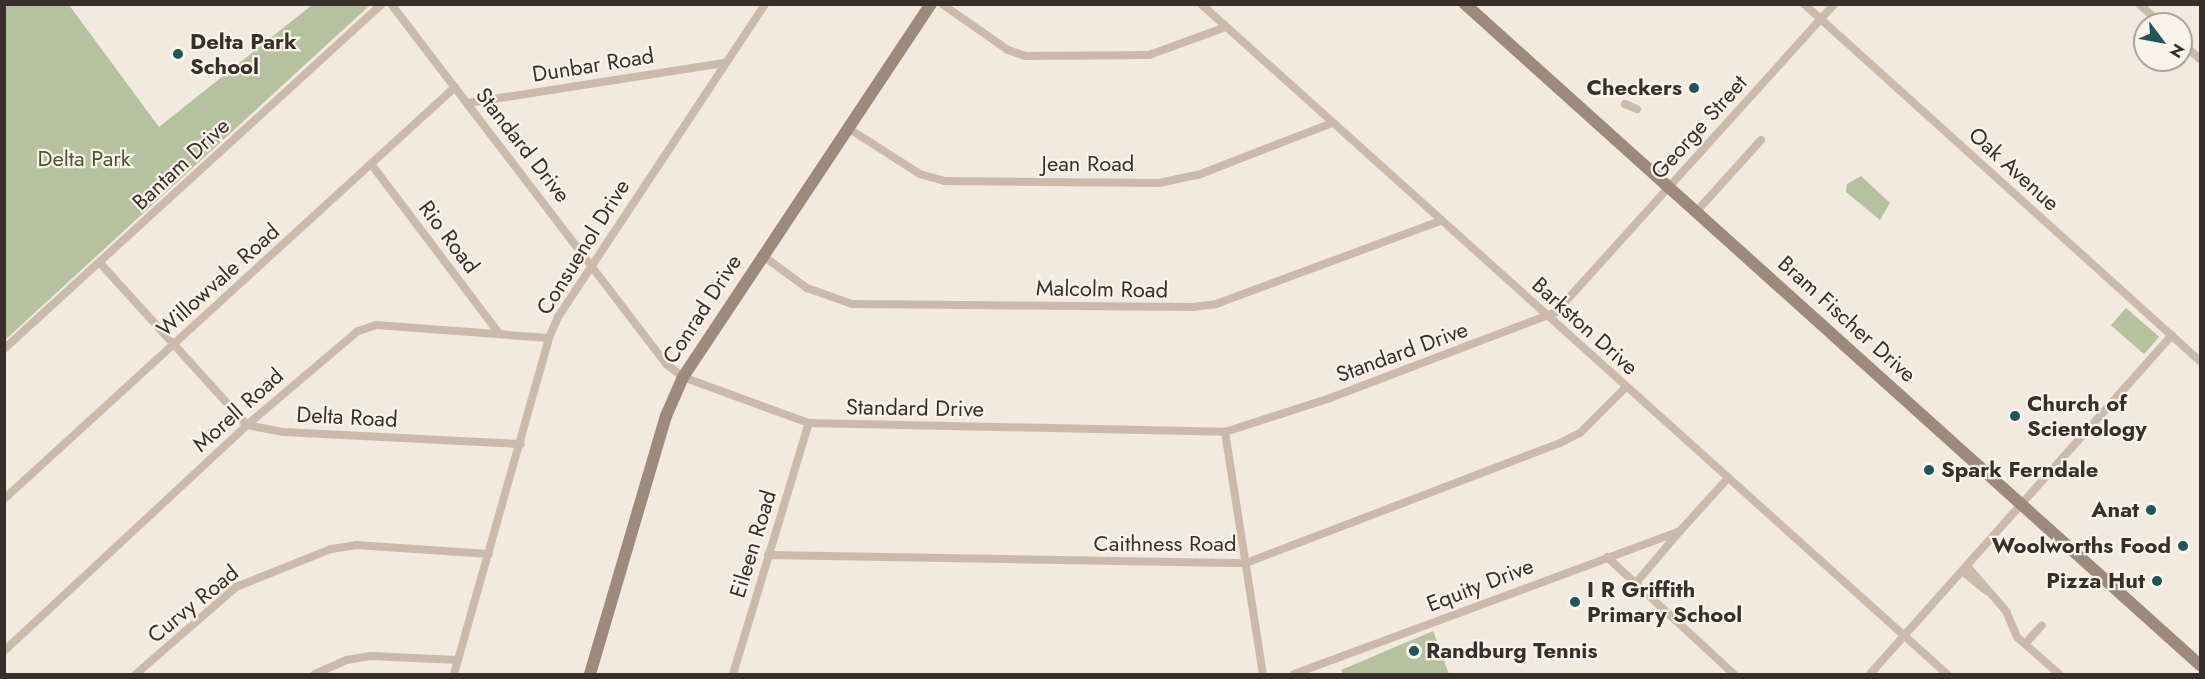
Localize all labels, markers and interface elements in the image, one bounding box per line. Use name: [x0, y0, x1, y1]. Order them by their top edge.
north arrow: [2133, 12, 2193, 72]
place label: Delta Park School: [190, 28, 297, 80]
text: N: [2164, 39, 2190, 62]
street label: Dunbar Road: [530, 42, 656, 88]
marker: Delta Park School: [171, 47, 185, 61]
street label: George Street: [1646, 70, 1752, 184]
place label: Checkers: [1587, 75, 1682, 101]
marker: Checkers: [1687, 81, 1701, 95]
street label: Standard Drive: [470, 82, 576, 208]
street label: Bantam Drive: [127, 112, 235, 216]
street label: Oak Avenue: [1963, 121, 2065, 217]
park label: Delta Park: [37, 146, 131, 172]
street label: Jean Road: [1042, 151, 1134, 177]
street label: Consuenol Drive: [531, 174, 635, 320]
street label: Rio Road: [413, 195, 485, 279]
street label: Willowvale Road: [151, 218, 285, 342]
street label: Conrad Drive: [657, 249, 747, 369]
street label: Bram Fischer Drive: [1773, 250, 1921, 388]
street label: Barkston Drive: [1527, 272, 1643, 380]
street label: Malcolm Road: [1036, 275, 1168, 303]
street label: Standard Drive: [1333, 316, 1471, 388]
street label: Morell Road: [187, 363, 289, 457]
place label: Church of Scientology: [2027, 390, 2147, 442]
street label: Standard Drive: [846, 394, 984, 422]
street label: Delta Road: [296, 401, 398, 433]
marker: Church of Scientology: [2008, 409, 2022, 423]
place label: Spark Ferndale: [1941, 457, 2098, 483]
marker: Spark Ferndale: [1922, 463, 1936, 477]
street label: Eileen Road: [724, 487, 782, 601]
place label: Anat: [2091, 497, 2139, 523]
marker: Anat: [2144, 503, 2158, 517]
street label: Caithness Road: [1094, 531, 1236, 557]
place label: Woolworths Food: [1992, 533, 2171, 559]
marker: Woolworths Food: [2176, 539, 2190, 553]
street label: Equity Drive: [1423, 553, 1537, 617]
street label: Curvy Road: [142, 559, 244, 649]
place label: Pizza Hut: [2046, 568, 2145, 594]
marker: Pizza Hut: [2150, 574, 2164, 588]
place label: I R Griffith Primary School: [1587, 576, 1742, 628]
marker: I R Griffith Primary School: [1568, 595, 1582, 609]
place label: Randburg Tennis: [1426, 638, 1597, 664]
marker: Randburg Tennis: [1407, 644, 1421, 658]

